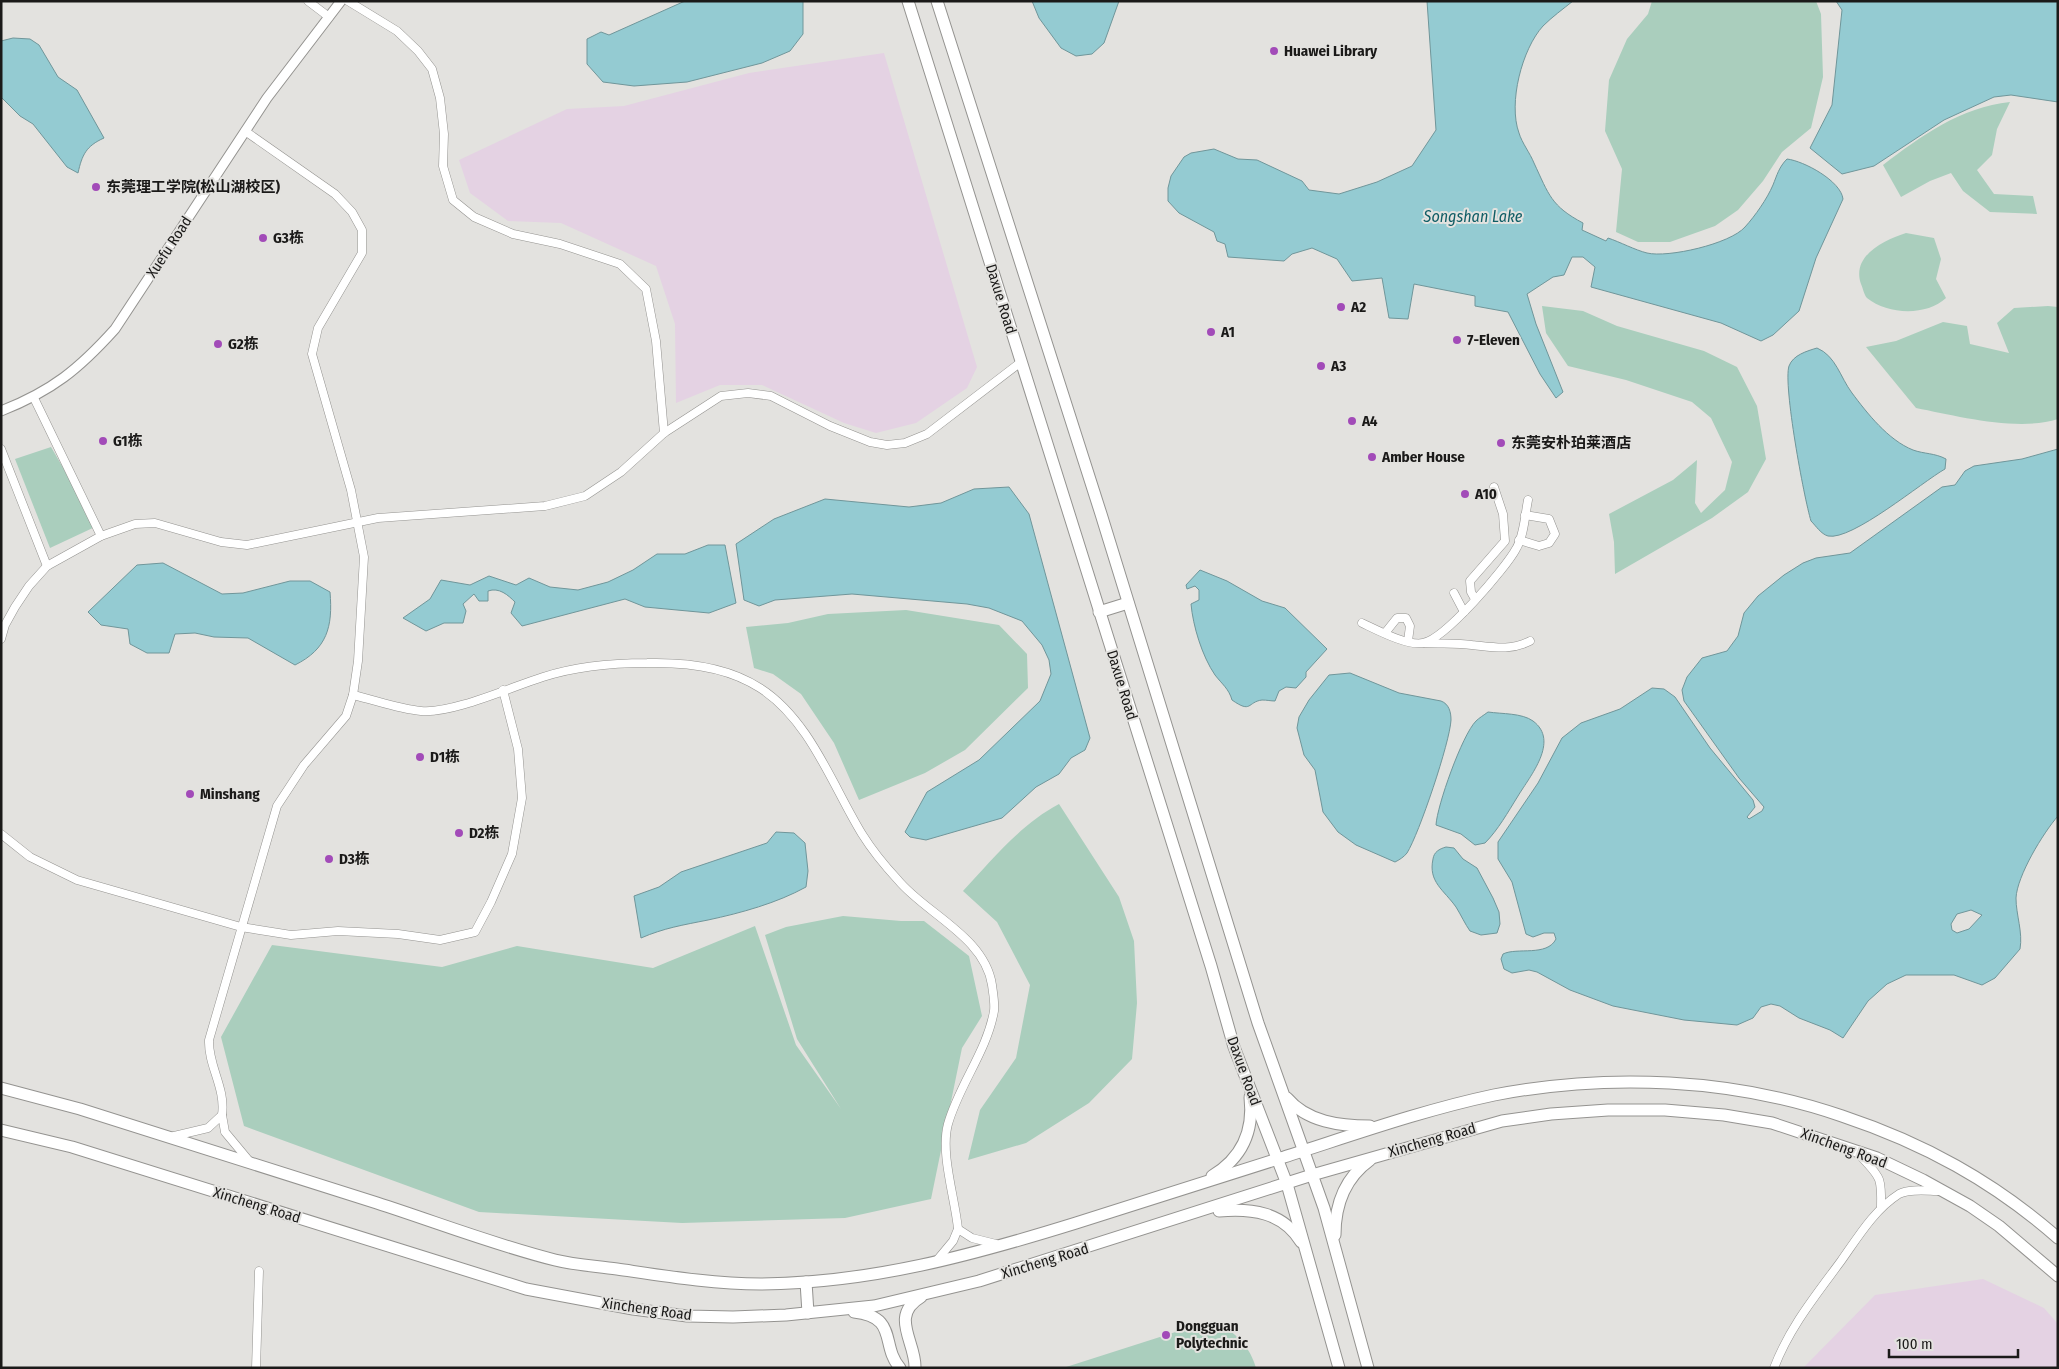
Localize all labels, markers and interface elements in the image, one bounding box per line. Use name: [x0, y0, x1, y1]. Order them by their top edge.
place label: Huawei Library: [1284, 42, 1378, 60]
marker: Huawei Library: [1268, 45, 1280, 57]
place label: 东莞理工学院(松山湖校区): [106, 178, 281, 196]
marker: 东莞理工学院(松山湖校区): [90, 181, 102, 193]
water label: Songshan Lake: [1423, 207, 1523, 226]
street label: Xuefu Road: [143, 213, 195, 281]
place label: G3栋: [273, 229, 304, 247]
marker: G3栋: [257, 232, 269, 244]
street label: Daxue Road: [982, 262, 1020, 336]
place label: A2: [1350, 298, 1366, 316]
marker: A2: [1335, 301, 1347, 313]
place label: A1: [1220, 323, 1235, 341]
marker: A1: [1205, 326, 1217, 338]
place label: 7-Eleven: [1467, 331, 1520, 349]
marker: 7-Eleven: [1451, 334, 1463, 346]
place label: G2栋: [228, 335, 259, 353]
marker: G2栋: [212, 338, 224, 350]
place label: A3: [1330, 357, 1346, 375]
marker: A3: [1315, 360, 1327, 372]
place label: A4: [1361, 412, 1378, 430]
marker: A4: [1346, 415, 1358, 427]
place label: G1栋: [113, 432, 143, 450]
place label: 东莞安朴珀莱酒店: [1511, 434, 1631, 452]
marker: G1栋: [97, 435, 109, 447]
marker: 东莞安朴珀莱酒店: [1495, 437, 1507, 449]
place label: Amber House: [1381, 448, 1465, 466]
marker: Amber House: [1366, 451, 1378, 463]
place label: A10: [1474, 485, 1497, 503]
marker: A10: [1459, 488, 1471, 500]
street label: Daxue Road: [1103, 648, 1141, 722]
place label: D1栋: [430, 748, 460, 766]
marker: D1栋: [414, 751, 426, 763]
place label: Minshang: [200, 785, 260, 803]
marker: Minshang: [184, 788, 196, 800]
place label: D2栋: [469, 824, 500, 842]
marker: D2栋: [453, 827, 465, 839]
place label: D3栋: [339, 850, 370, 868]
marker: D3栋: [323, 853, 335, 865]
street label: Daxue Road: [1223, 1034, 1265, 1108]
street label: Xincheng Road: [1386, 1119, 1478, 1161]
street label: Xincheng Road: [1798, 1124, 1890, 1172]
street label: Xincheng Road: [211, 1183, 303, 1227]
street label: Xincheng Road: [999, 1239, 1091, 1283]
street label: Xincheng Road: [601, 1294, 693, 1324]
place label: Dongguan Polytechnic: [1176, 1317, 1249, 1352]
scale bar: [1889, 1326, 2018, 1358]
marker: Dongguan Polytechnic: [1160, 1329, 1172, 1341]
text: 100 m: [1896, 1335, 1933, 1353]

